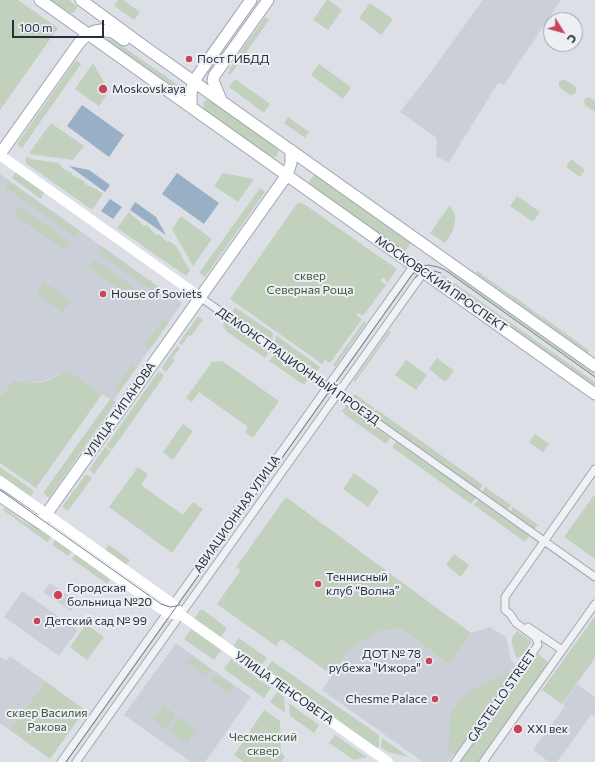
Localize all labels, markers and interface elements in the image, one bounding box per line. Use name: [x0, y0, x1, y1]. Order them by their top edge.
scale bar: [14, 12, 106, 38]
north arrow: [543, 12, 583, 52]
text: 100 m: [19, 20, 53, 34]
text: С: [565, 32, 580, 46]
place label: Пост ГИБДД: [197, 52, 269, 66]
marker: Пост ГИБДД: [184, 54, 194, 64]
place label: Moskovskaya: [112, 82, 186, 96]
marker: Moskovskaya: [97, 83, 109, 95]
street label: МОСКОВСКИЙ ПРОСПЕКТ: [372, 233, 510, 335]
park label: сквер Северная Роща: [267, 269, 353, 297]
place label: House of Soviets: [111, 287, 202, 301]
marker: House of Soviets: [98, 289, 108, 299]
street label: ДЕМОНСТРАЦИОННЫЙ ПРОЕЗД: [214, 304, 382, 428]
street label: УЛИЦА ТИПАНОВА: [82, 359, 158, 461]
street label: АВИАЦИОННАЯ УЛИЦА: [191, 452, 283, 576]
place label: Теннисный клуб “Волна”: [326, 570, 400, 598]
marker: Теннисный клуб “Волна”: [313, 579, 323, 589]
place label: Городская больница №20: [67, 581, 152, 609]
marker: Городская больница №20: [52, 589, 64, 601]
place label: Детский сад № 99: [45, 614, 147, 628]
marker: Детский сад № 99: [32, 616, 42, 626]
place label: ДОТ № 78 рубежа "Ижора": [329, 647, 421, 675]
street label: GASTELLO STREET: [465, 647, 539, 745]
street label: УЛИЦА ЛЕНСОВЕТА: [232, 648, 336, 728]
marker: ДОТ № 78 рубежа "Ижора": [424, 656, 434, 666]
place label: Chesme Palace: [346, 692, 427, 706]
marker: Chesme Palace: [430, 694, 440, 704]
park label: сквер Василия Ракова: [6, 706, 88, 734]
place label: XXI век: [527, 722, 568, 736]
marker: XXI век: [512, 723, 524, 735]
park label: Чесменский сквер: [229, 730, 297, 758]

